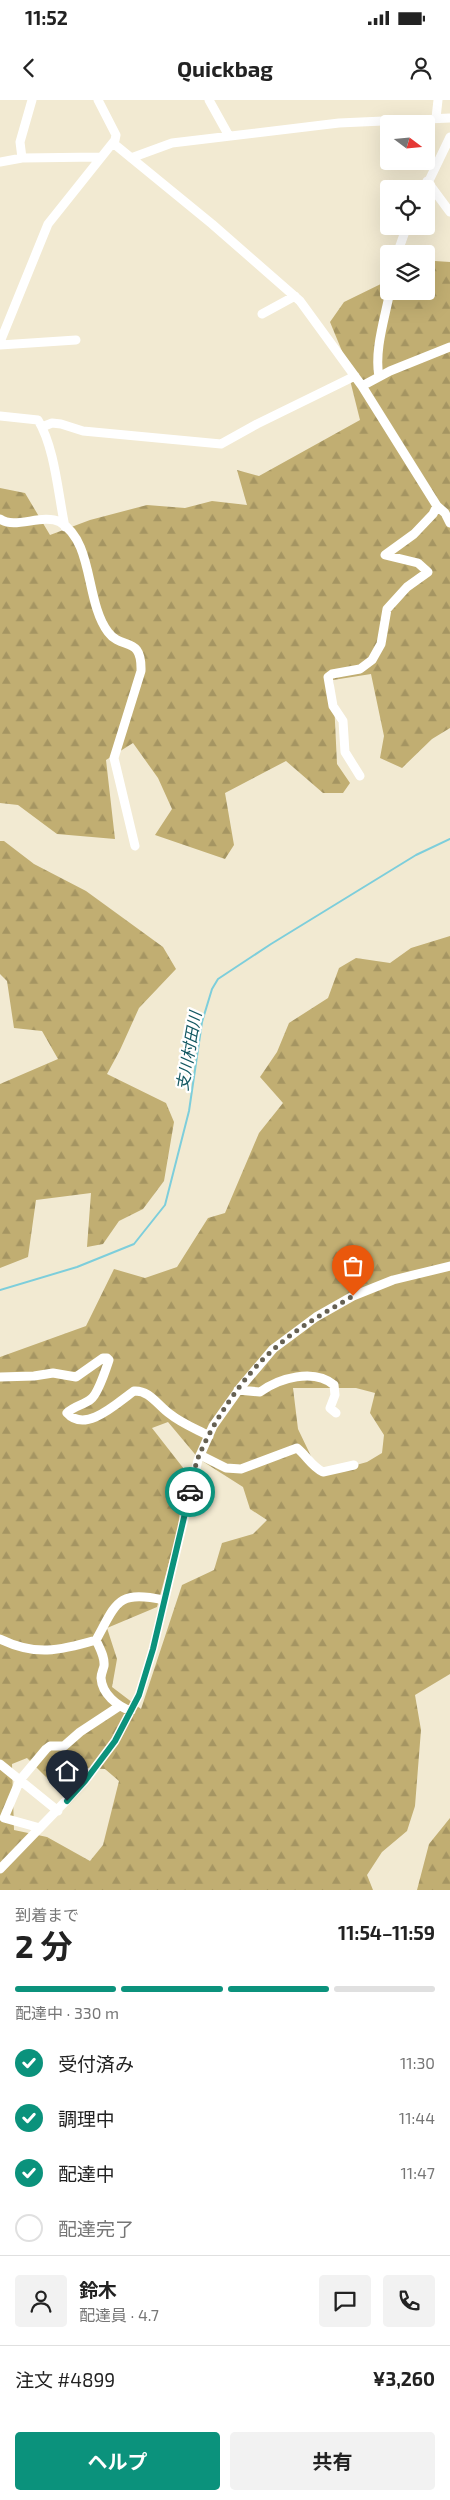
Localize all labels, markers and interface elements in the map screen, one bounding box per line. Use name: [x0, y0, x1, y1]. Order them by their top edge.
text: 11:52: [25, 6, 68, 29]
icon: back: [15, 54, 43, 82]
icon: person: [407, 54, 435, 82]
text: Quickbag: [177, 55, 273, 81]
north arrow: [380, 115, 435, 170]
map controls: [380, 115, 435, 300]
button: locate: [380, 180, 435, 235]
button: layers: [380, 245, 435, 300]
water label: 支川村田川: [172, 1008, 205, 1092]
pin: [332, 1245, 374, 1296]
icon: bag: [339, 1252, 367, 1280]
courier: [165, 1467, 215, 1517]
icon: car: [176, 1478, 204, 1506]
pin: [46, 1750, 88, 1801]
icon: home: [53, 1757, 81, 1785]
text: 到着まで: [15, 1905, 79, 1924]
text: 11:54–11:59: [338, 1921, 435, 1944]
text: 2 分: [15, 1926, 73, 1964]
text: 配達中 · 330 m: [15, 2003, 119, 2022]
icon: check: [15, 2049, 43, 2077]
text: 受付済み: [58, 2052, 134, 2075]
text: 11:30: [400, 2053, 435, 2072]
icon: check: [15, 2104, 43, 2132]
text: 調理中: [58, 2107, 115, 2130]
text: 11:44: [399, 2108, 435, 2127]
icon: check: [15, 2159, 43, 2187]
text: 配達中: [58, 2162, 115, 2185]
text: 11:47: [400, 2163, 435, 2182]
text: 配達完了: [58, 2217, 134, 2240]
button: person: [15, 2275, 67, 2327]
button: chat: [319, 2275, 371, 2327]
button: phone: [383, 2275, 435, 2327]
text: 鈴木: [79, 2278, 117, 2301]
text: 配達員 · 4.7: [79, 2305, 159, 2324]
text: ¥3,260: [373, 2367, 435, 2390]
text: 注文 #4899: [15, 2368, 115, 2391]
button: ヘルプ: [15, 2432, 220, 2490]
button: 共有: [230, 2432, 435, 2490]

